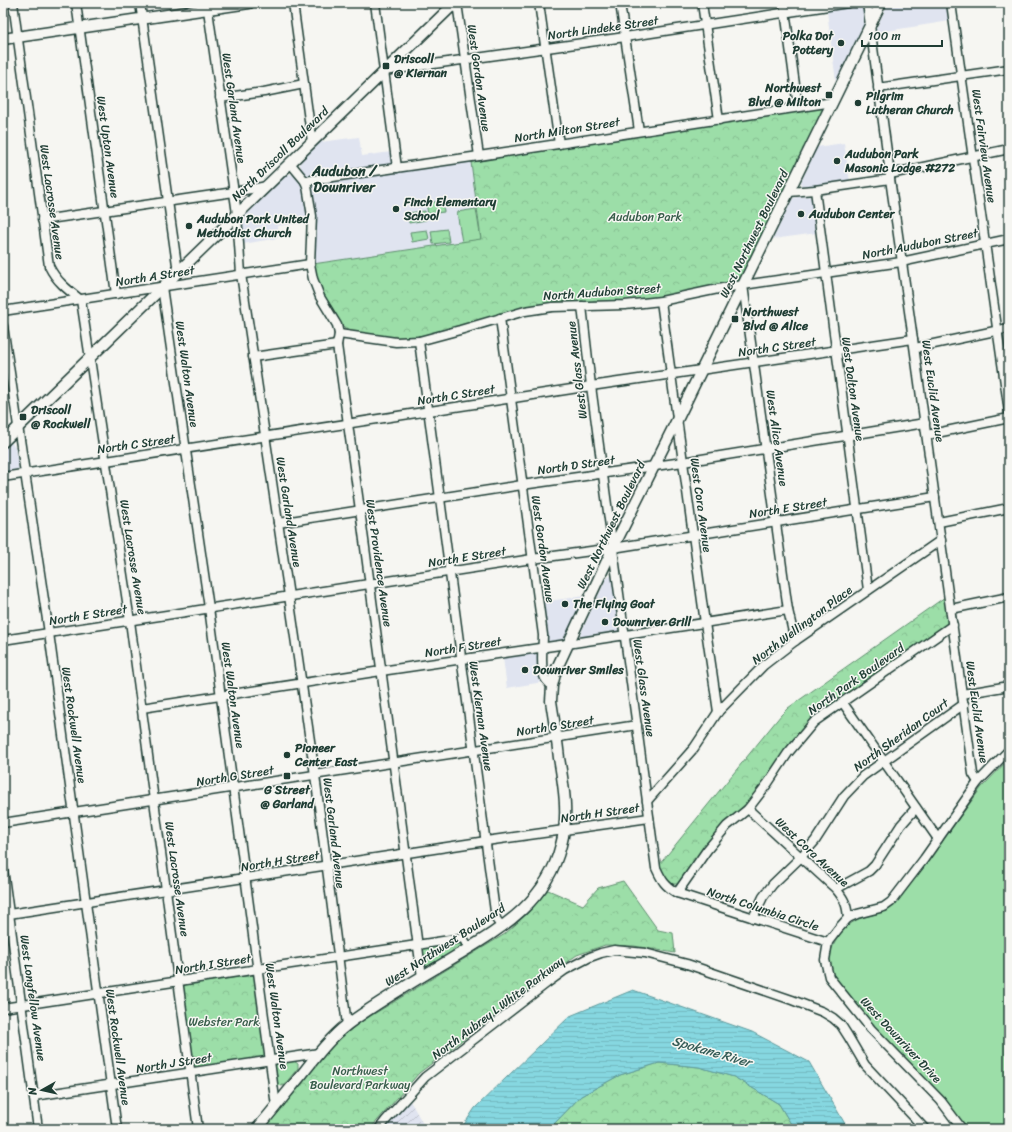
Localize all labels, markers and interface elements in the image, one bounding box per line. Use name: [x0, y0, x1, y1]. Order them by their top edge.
street label: North Lindeke Street: [546, 9, 661, 47]
scale bar: [862, 22, 942, 48]
street label: West Gordon Avenue: [461, 23, 497, 133]
place label: Polka Dot Pottery: [783, 25, 834, 61]
text: 100 m: [868, 25, 901, 47]
marker: Polka Dot Pottery: [836, 38, 846, 48]
place label: Driscoll @ Kiernan: [394, 48, 448, 84]
street label: West Garland Avenue: [215, 51, 253, 165]
marker: Driscoll @ Kiernan: [381, 61, 391, 71]
place label: Northwest Blvd @ Milton: [748, 77, 822, 113]
place label: Pilgrim Lutheran Church: [866, 85, 954, 121]
street label: West Fairview Avenue: [965, 88, 1003, 204]
marker: Northwest Blvd @ Milton: [824, 90, 834, 100]
street label: West Upton Avenue: [90, 94, 126, 200]
marker: Pilgrim Lutheran Church: [853, 98, 863, 108]
street label: North Driscoll Boulevard: [226, 101, 335, 207]
street label: North Milton Street: [513, 111, 623, 149]
street label: West Lacrosse Avenue: [33, 143, 71, 261]
place label: Audubon Park Masonic Lodge #272: [844, 143, 955, 179]
marker: Audubon Park Masonic Lodge #272: [832, 156, 842, 166]
district label: Audubon / Downriver: [311, 159, 378, 200]
street label: West Northwest Boulevard: [713, 165, 795, 302]
place label: Finch Elementary School: [403, 191, 497, 227]
place label: Audubon Center: [808, 203, 896, 225]
marker: Finch Elementary School: [391, 204, 401, 214]
park label: Audubon Park: [607, 206, 682, 228]
place label: Audubon Park United Methodist Church: [196, 208, 311, 244]
marker: Audubon Center: [796, 209, 806, 219]
marker: Audubon Park United Methodist Church: [184, 221, 194, 231]
street label: North Audubon Street: [860, 222, 981, 266]
street label: North A Street: [114, 259, 197, 293]
street label: North Audubon Street: [543, 277, 663, 307]
place label: Northwest Blvd @ Alice: [742, 301, 809, 337]
marker: Northwest Blvd @ Alice: [730, 314, 740, 324]
street label: West Walton Avenue: [169, 319, 205, 429]
street label: West Glass Avenue: [560, 320, 594, 420]
street label: North C Street: [737, 330, 818, 363]
street label: West Dalton Avenue: [835, 335, 871, 443]
street label: West Euclid Avenue: [915, 339, 951, 444]
street label: North C Street: [416, 378, 498, 412]
street label: West Alice Avenue: [759, 388, 795, 488]
place label: Driscoll @ Rockwell: [31, 399, 91, 435]
marker: Driscoll @ Rockwell: [18, 412, 28, 422]
street label: North C Street: [96, 427, 177, 460]
street label: North D Street: [536, 449, 617, 481]
street label: West Garland Avenue: [269, 455, 309, 569]
street label: West Northwest Boulevard: [570, 456, 652, 593]
street label: West Cora Avenue: [683, 456, 719, 554]
street label: North E Street: [747, 491, 830, 525]
street label: West Gordon Avenue: [525, 494, 561, 604]
street label: West Lacrosse Avenue: [113, 498, 153, 616]
street label: West Providence Avenue: [359, 498, 399, 628]
street label: North E Street: [426, 540, 509, 574]
street label: North Wellington Place: [747, 579, 857, 670]
place label: The Flying Goat: [573, 593, 656, 615]
street label: North E Street: [47, 598, 130, 632]
marker: The Flying Goat: [560, 599, 570, 609]
place label: Downriver Grill: [613, 611, 692, 633]
marker: Downriver Grill: [600, 617, 610, 627]
street label: North F Street: [423, 630, 504, 664]
street label: North Park Boulevard: [803, 637, 910, 721]
street label: West Glass Avenue: [626, 638, 662, 738]
street label: West Walton Avenue: [215, 640, 251, 750]
street label: West Kiernan Avenue: [462, 659, 500, 773]
place label: Downriver Smiles: [533, 659, 624, 681]
street label: West Euclid Avenue: [959, 660, 995, 765]
street label: West Rockwell Avenue: [55, 665, 93, 785]
marker: Downriver Smiles: [520, 665, 530, 675]
street label: North Sheridan Court: [848, 692, 954, 777]
street label: North G Street: [515, 709, 597, 743]
place label: Pioneer Center East: [294, 737, 359, 773]
marker: Pioneer Center East: [282, 750, 292, 760]
street label: North G Street: [195, 759, 277, 793]
marker: G Street @ Garland: [282, 771, 292, 781]
street label: West Garland Avenue: [316, 776, 352, 890]
place label: G Street @ Garland: [260, 779, 315, 815]
street label: North H Street: [559, 796, 642, 829]
street label: West Cora Avenue: [770, 811, 854, 893]
street label: West Lacrosse Avenue: [158, 820, 196, 938]
street label: North H Street: [239, 844, 322, 878]
street label: North Columbia Circle: [704, 880, 822, 938]
street label: West Northwest Boulevard: [380, 897, 510, 992]
street label: West Longfellow Avenue: [13, 933, 53, 1063]
street label: North I Street: [173, 947, 254, 981]
street label: North Aubrey L White Parkway: [427, 950, 570, 1065]
street label: West Walton Avenue: [259, 961, 295, 1071]
street label: West Rockwell Avenue: [99, 987, 137, 1107]
street label: West Downriver Drive: [855, 991, 947, 1089]
park label: Webster Park: [188, 1011, 260, 1033]
water label: Spokane River: [670, 1029, 757, 1074]
street label: North J Street: [135, 1046, 215, 1080]
park label: Northwest Boulevard Parkway: [310, 1060, 411, 1096]
north arrow: [22, 1070, 62, 1110]
text: N: [23, 1086, 43, 1097]

